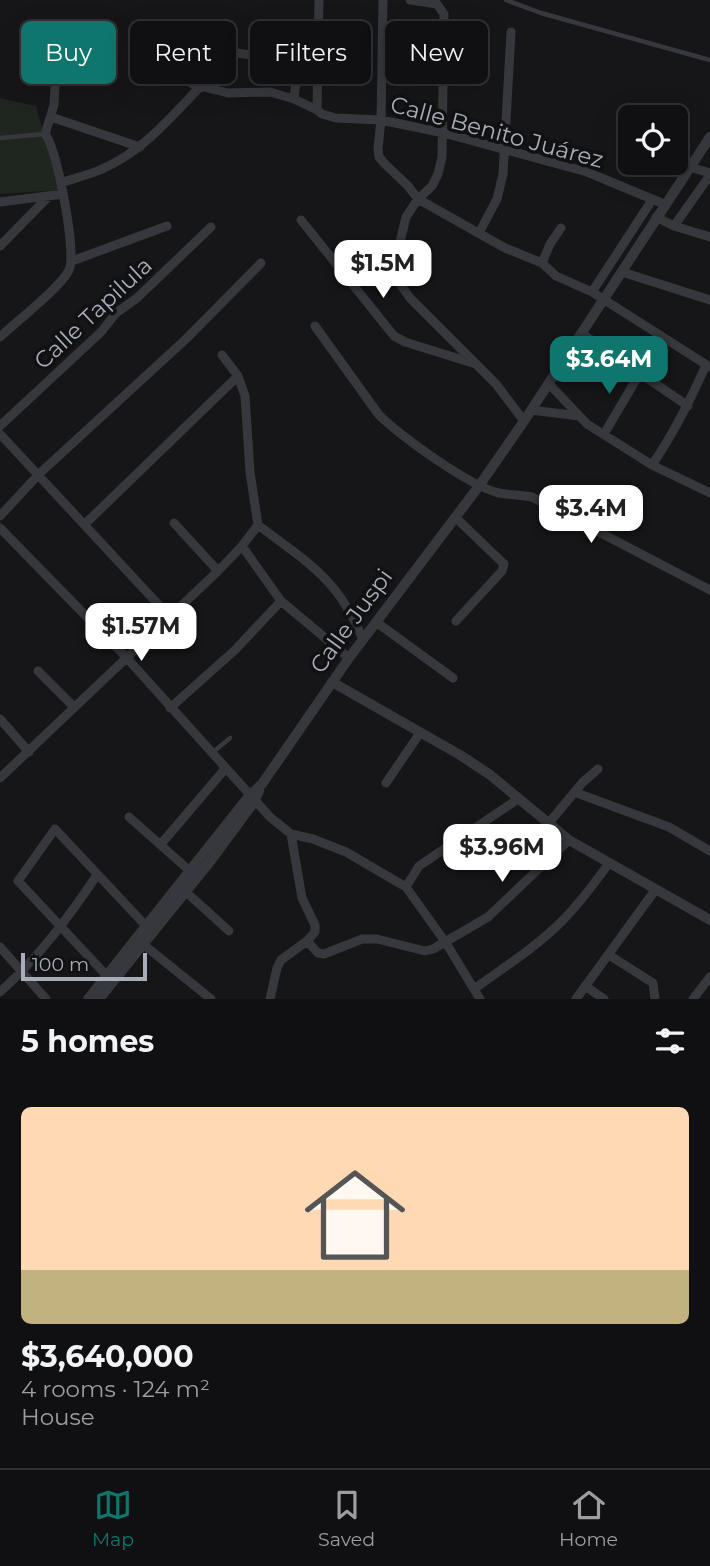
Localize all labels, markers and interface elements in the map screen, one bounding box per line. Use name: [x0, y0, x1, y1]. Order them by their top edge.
chip: Buy: [21, 21, 116, 84]
chip: Rent: [130, 21, 236, 84]
chip: Filters: [250, 21, 371, 84]
chip: New: [385, 21, 488, 84]
street label: Calle Benito Juárez: [388, 90, 606, 174]
map controls: [618, 105, 688, 175]
button: locate: [618, 105, 688, 175]
pin: $1.5M: [334, 240, 432, 300]
text: $1.5M: [350, 249, 416, 277]
street label: Calle Tapilula: [28, 251, 158, 375]
pin: $3.64M: [552, 336, 666, 396]
text: $3.64M: [566, 345, 652, 373]
pin: $3.4M: [542, 486, 640, 545]
text: $3.4M: [555, 494, 627, 522]
street label: Calle Juspi: [304, 563, 398, 679]
pin: $1.57M: [84, 604, 198, 663]
text: $1.57M: [101, 612, 181, 640]
pin: $3.96M: [445, 824, 559, 884]
text: $3.96M: [459, 833, 545, 861]
scale bar: [21, 950, 147, 982]
text: 100 m: [32, 953, 89, 976]
icon: filters: [651, 1022, 689, 1060]
text: 5 homes: [21, 1023, 154, 1060]
icon: home: [292, 1152, 418, 1278]
text: $3,640,000: [21, 1338, 194, 1375]
text: 4 rooms · 124 m²: [21, 1375, 210, 1403]
text: House: [21, 1403, 95, 1431]
tab: Map: [92, 1486, 134, 1551]
tab: Saved: [318, 1486, 375, 1551]
tab: Home: [559, 1486, 618, 1551]

